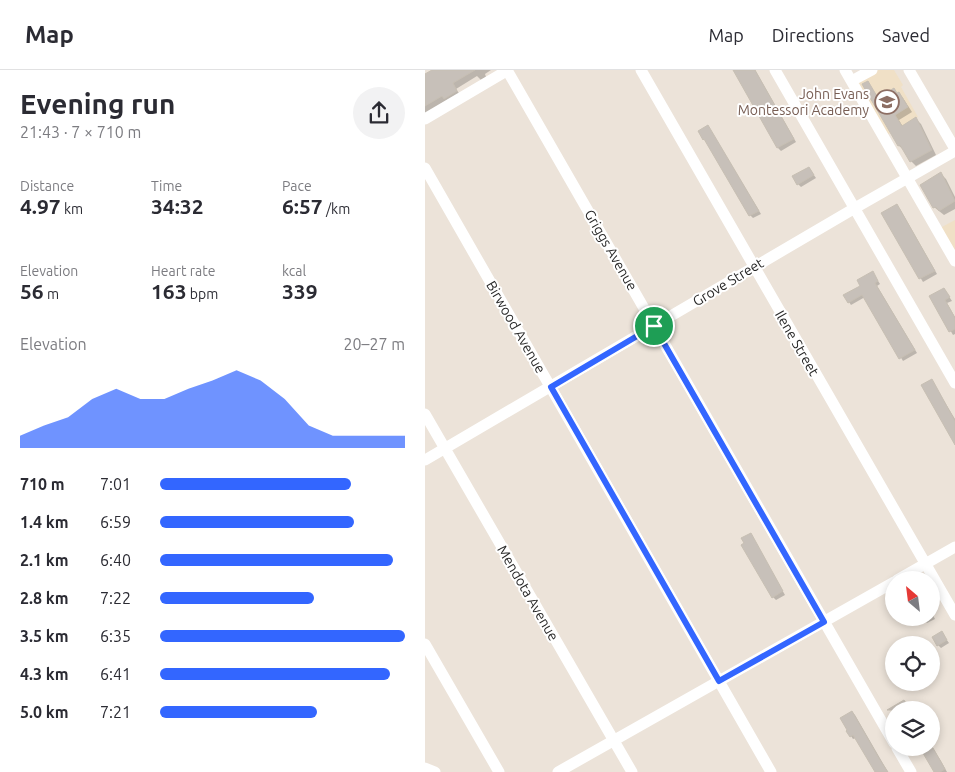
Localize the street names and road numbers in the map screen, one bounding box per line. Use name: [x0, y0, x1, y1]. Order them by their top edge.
street label: Griggs Avenue: [581, 207, 641, 293]
street label: Grove Street: [690, 254, 767, 309]
street label: Birwood Avenue: [483, 278, 549, 376]
street label: Ilene Street: [772, 307, 822, 379]
street label: Mendota Avenue: [494, 543, 562, 643]

